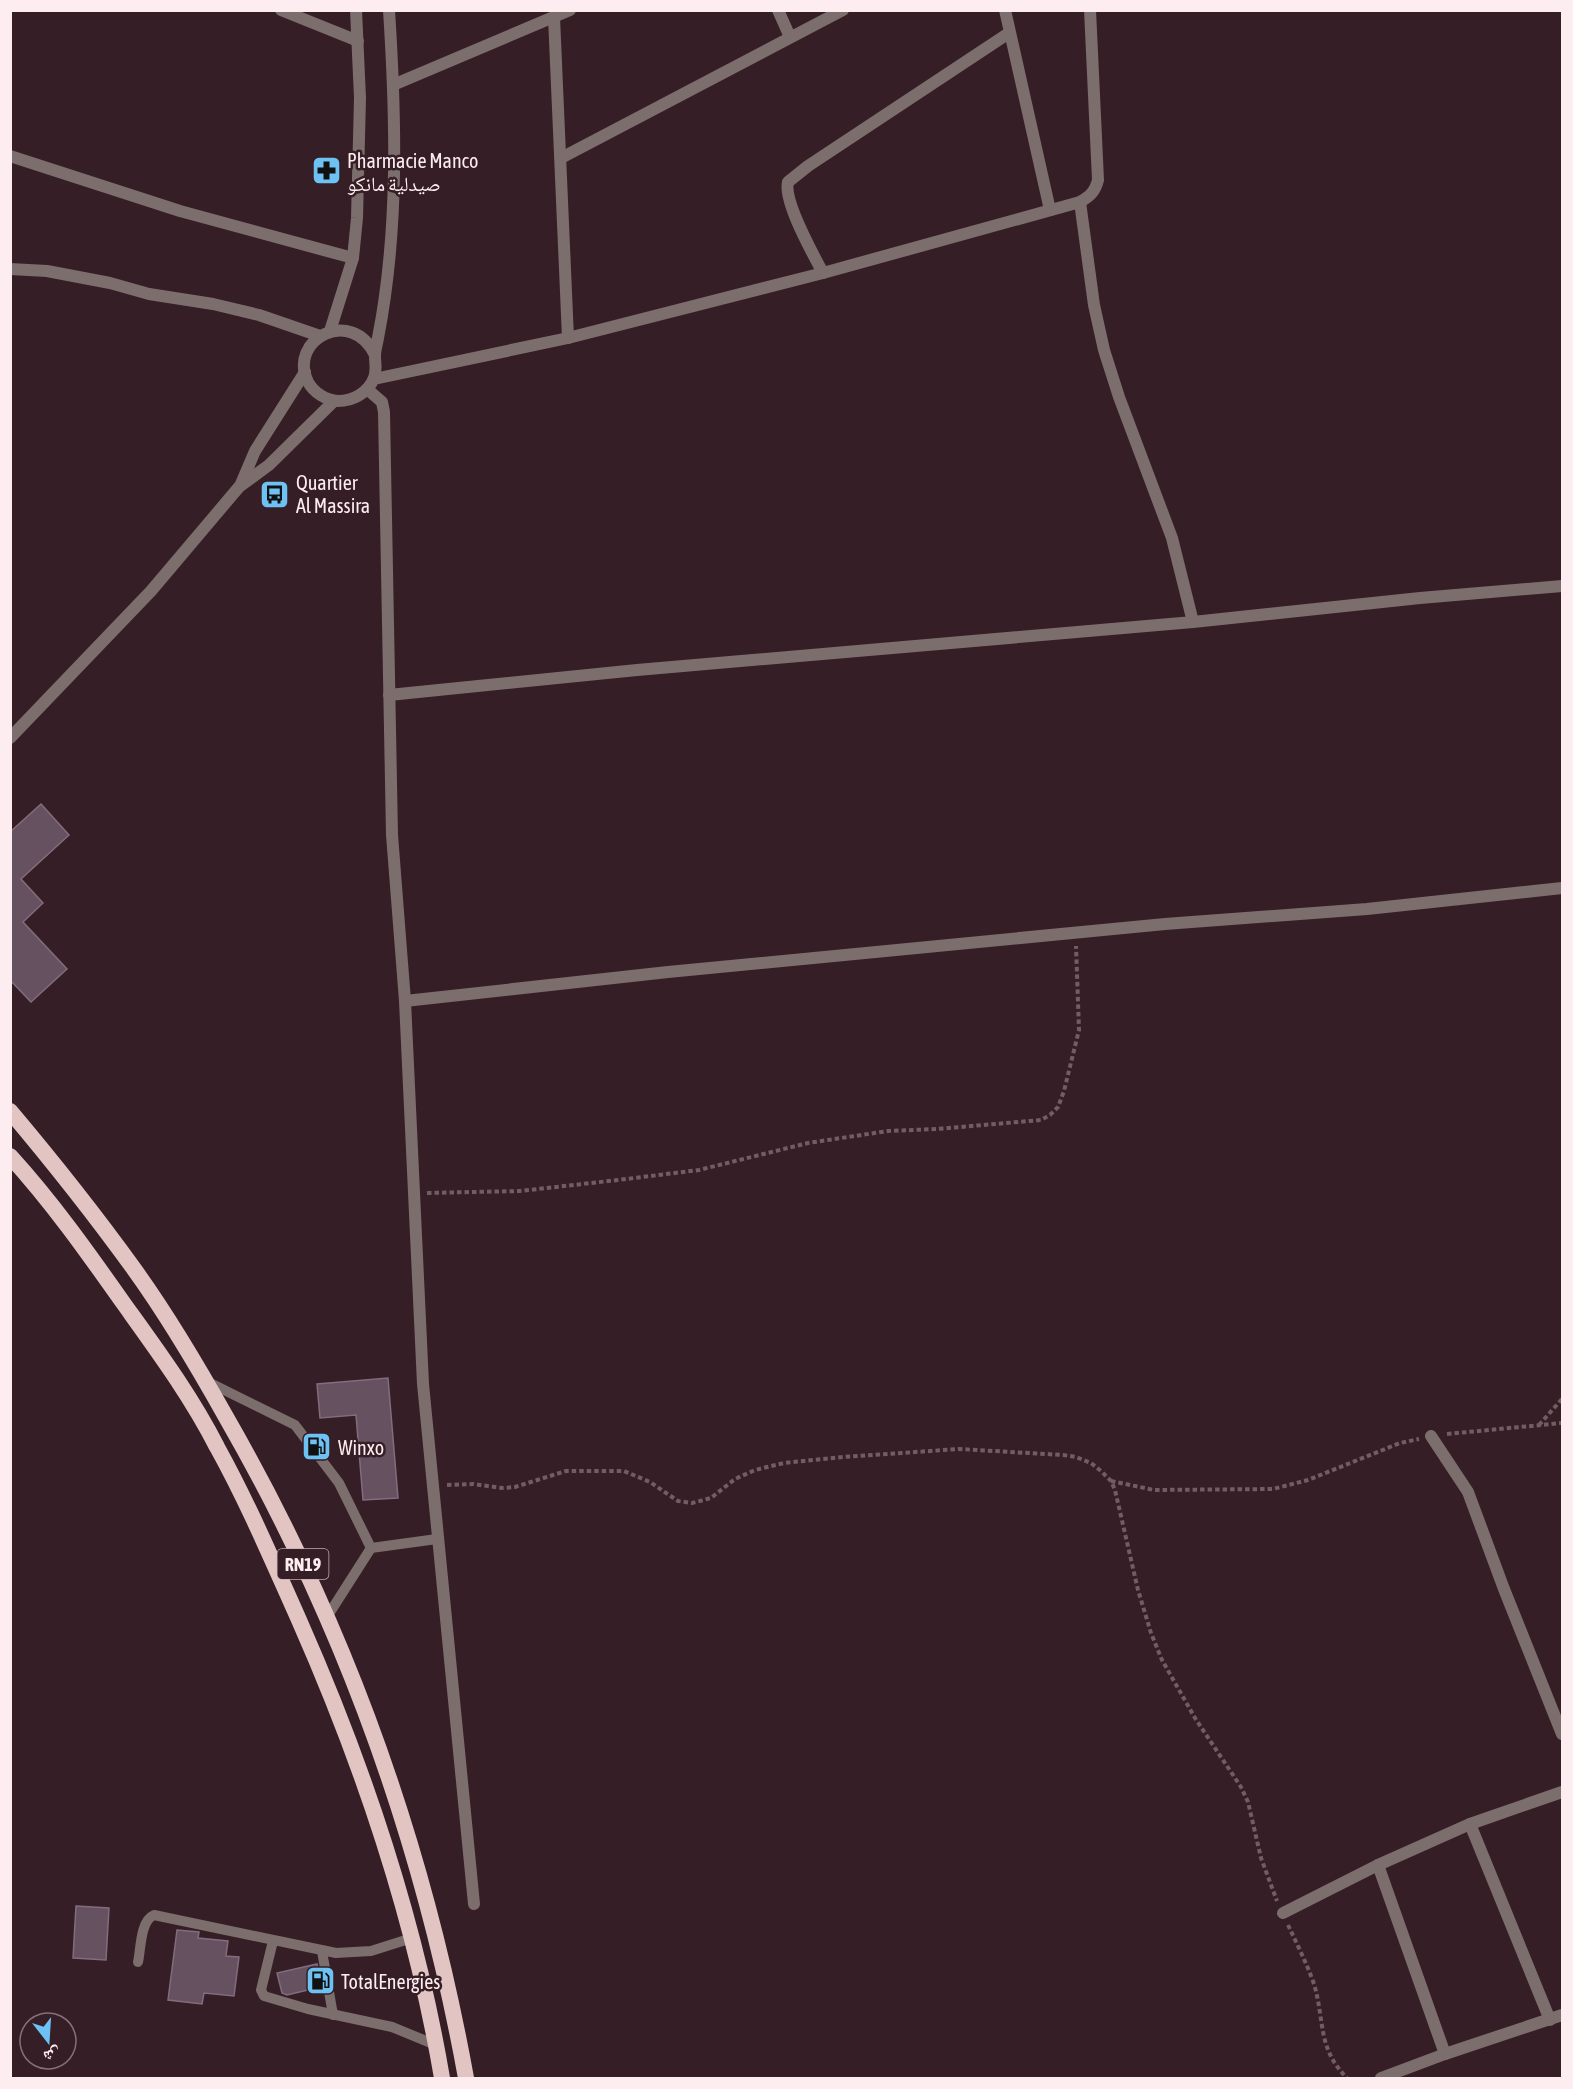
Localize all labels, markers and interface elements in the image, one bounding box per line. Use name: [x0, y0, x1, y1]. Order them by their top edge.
place label: Pharmacie Manco صيدلية مانكو: [347, 149, 478, 195]
pharmacy icon: Pharmacie Manco صيدلية مانكو: [310, 155, 342, 187]
place label: Quartier Al Massira: [296, 471, 370, 517]
bus stop icon: Quartier Al Massira: [259, 478, 291, 510]
fuel station icon: Winxo: [301, 1431, 333, 1463]
place label: Winxo: [338, 1436, 384, 1459]
road number: RN19: [278, 1549, 328, 1579]
fuel station icon: TotalEnergies: [304, 1965, 336, 1997]
place label: TotalEnergies: [341, 1970, 440, 1993]
north arrow: [18, 2011, 78, 2071]
text: ش: [41, 2043, 63, 2066]

